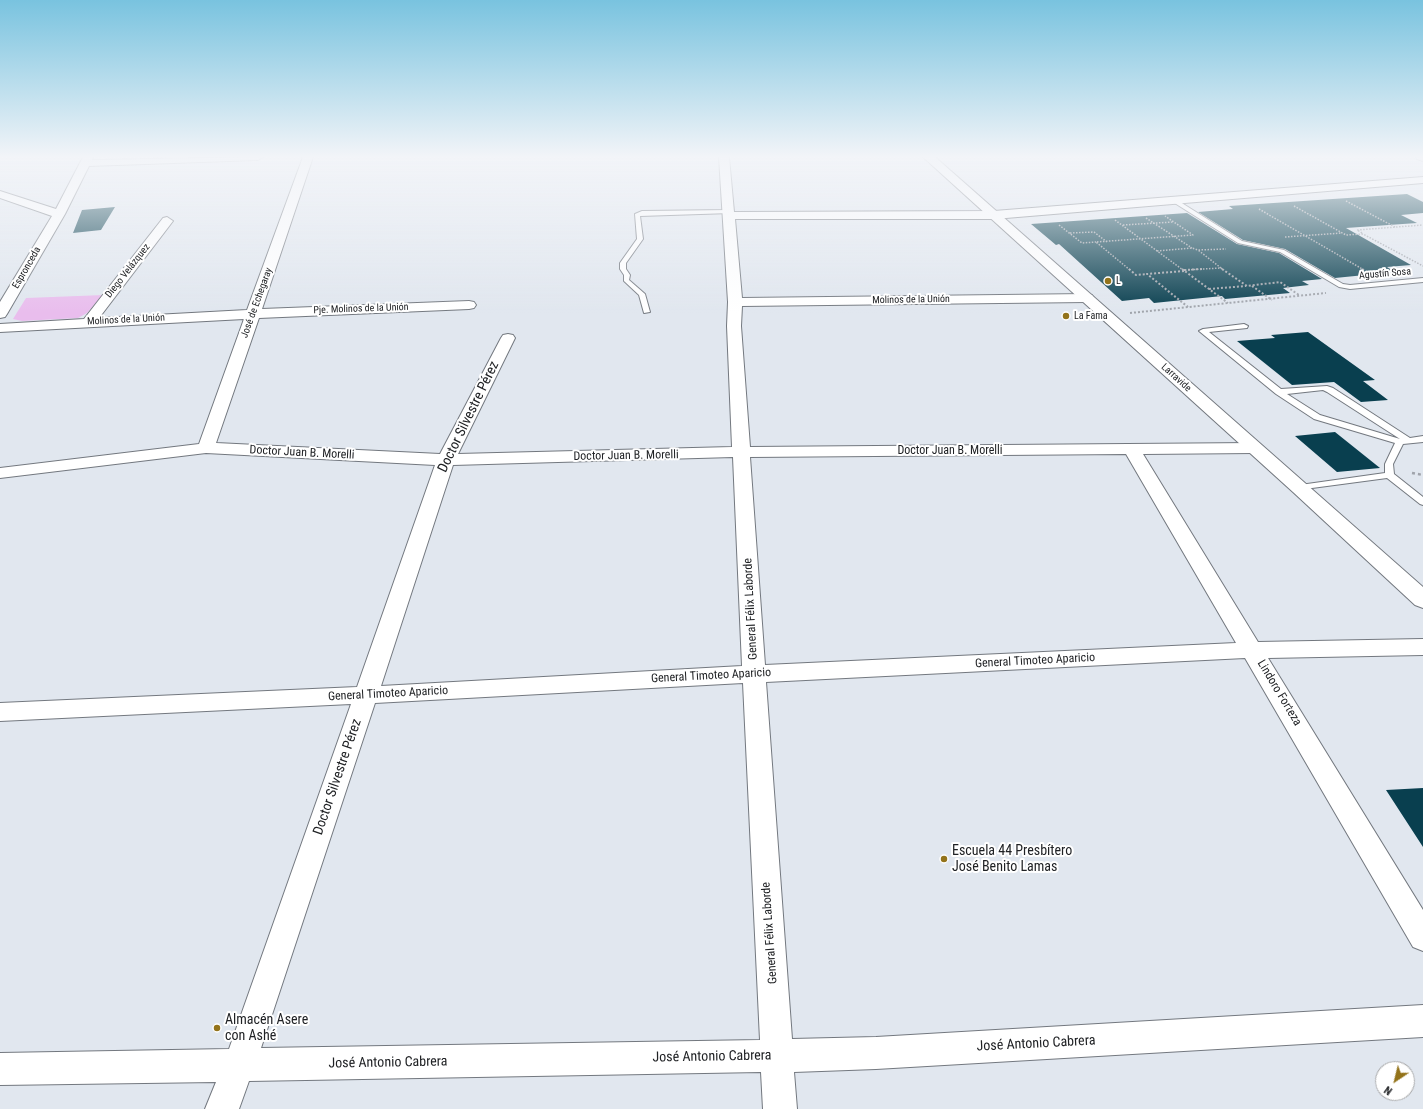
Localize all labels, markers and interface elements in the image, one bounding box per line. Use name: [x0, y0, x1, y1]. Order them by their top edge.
street label: Diego Velázquez: [103, 242, 153, 300]
street label: Espronceda: [10, 245, 44, 291]
street label: José de Echegaray: [239, 266, 275, 340]
street label: Agustín Sosa: [1359, 266, 1411, 282]
place label: L: [1116, 275, 1121, 287]
marker: L: [1103, 276, 1113, 286]
street label: Molinos de la Unión: [872, 293, 950, 307]
street label: Pje. Molinos de la Unión: [313, 301, 409, 317]
place label: La Fama: [1074, 310, 1108, 322]
marker: La Fama: [1061, 311, 1071, 321]
street label: Molinos de la Unión: [87, 312, 165, 328]
street label: Doctor Silvestre Pérez: [435, 359, 503, 475]
street label: Larravide: [1158, 361, 1194, 395]
street label: Doctor Juan B. Morelli: [249, 443, 355, 463]
street label: Doctor Juan B. Morelli: [897, 444, 1003, 458]
street label: Doctor Juan B. Morelli: [573, 448, 679, 464]
street label: General Félix Laborde: [741, 558, 761, 660]
street label: General Timoteo Aparicio: [975, 651, 1095, 671]
street label: Lindoro Forteza: [1254, 657, 1304, 729]
street label: General Timoteo Aparicio: [651, 666, 771, 686]
street label: General Timoteo Aparicio: [328, 684, 448, 704]
street label: Doctor Silvestre Pérez: [310, 717, 366, 837]
place label: Escuela 44 Presbítero José Benito Lamas: [952, 843, 1072, 876]
marker: Escuela 44 Presbítero José Benito Lamas: [939, 854, 949, 864]
street label: General Félix Laborde: [759, 882, 781, 984]
place label: Almacén Asere con Ashé: [225, 1012, 308, 1044]
marker: Almacén Asere con Ashé: [212, 1023, 222, 1033]
street label: José Antonio Cabrera: [976, 1032, 1096, 1056]
street label: José Antonio Cabrera: [652, 1048, 772, 1066]
street label: José Antonio Cabrera: [328, 1054, 448, 1072]
north arrow: [1375, 1061, 1415, 1101]
text: N: [1382, 1083, 1395, 1098]

